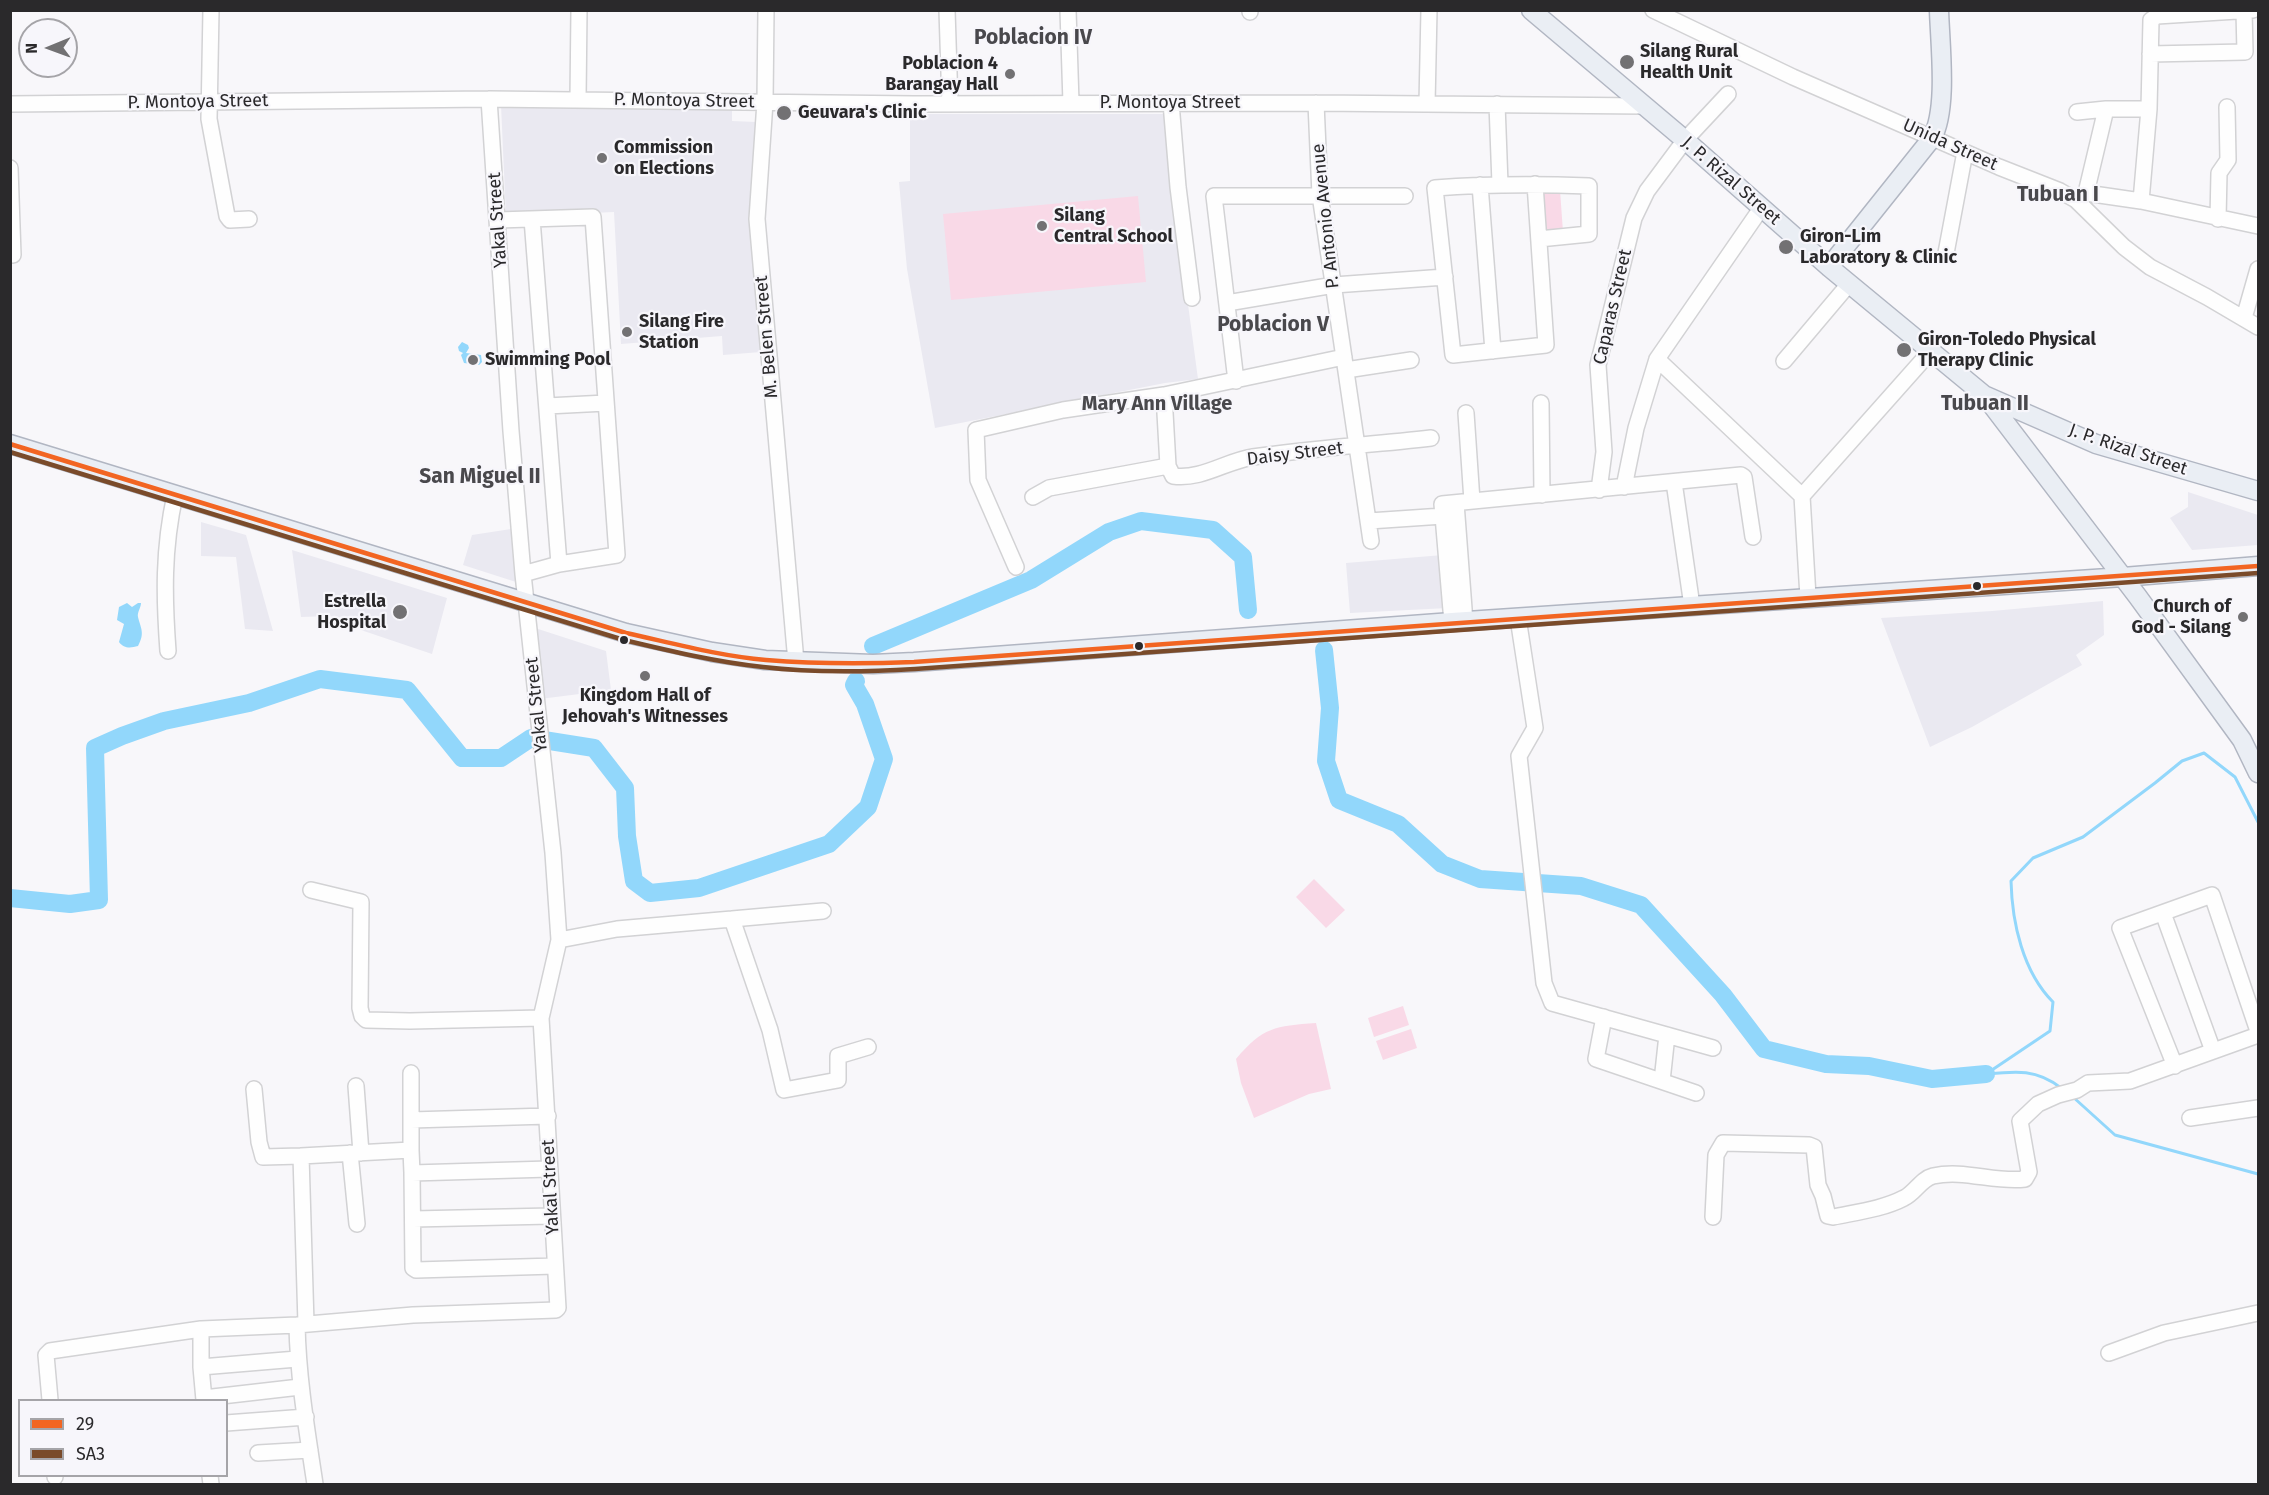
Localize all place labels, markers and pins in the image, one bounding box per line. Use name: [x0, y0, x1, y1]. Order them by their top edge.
place label: Silang Rural Health Unit: [1640, 41, 1738, 84]
place label: Poblacion 4 Barangay Hall: [885, 53, 998, 96]
marker: Silang Rural Health Unit: [1618, 53, 1636, 71]
marker: Poblacion 4 Barangay Hall: [1003, 67, 1017, 81]
place label: Geuvara's Clinic: [798, 102, 927, 124]
marker: Geuvara's Clinic: [775, 104, 793, 122]
place label: Commission on Elections: [614, 137, 714, 180]
marker: Commission on Elections: [595, 151, 609, 165]
place label: Silang Central School: [1054, 205, 1173, 248]
marker: Silang Central School: [1035, 219, 1049, 233]
place label: Giron-Lim Laboratory & Clinic: [1800, 226, 1957, 268]
marker: Giron-Lim Laboratory & Clinic: [1777, 238, 1795, 256]
place label: Silang Fire Station: [639, 311, 724, 354]
marker: Silang Fire Station: [620, 325, 634, 339]
place label: Giron-Toledo Physical Therapy Clinic: [1918, 329, 2096, 372]
marker: Giron-Toledo Physical Therapy Clinic: [1895, 341, 1913, 359]
place label: Swimming Pool: [485, 349, 611, 371]
marker: Swimming Pool: [466, 353, 480, 367]
unlabelled marker: [1971, 580, 1983, 592]
place label: Estrella Hospital: [317, 591, 386, 634]
place label: Church of God - Silang: [2131, 596, 2231, 638]
marker: Estrella Hospital: [391, 603, 409, 621]
marker: Church of God - Silang: [2236, 610, 2250, 624]
unlabelled marker: [618, 634, 630, 646]
unlabelled marker: [1133, 640, 1145, 652]
marker: Kingdom Hall of Jehovah's Witnesses: [638, 669, 652, 683]
place label: Kingdom Hall of Jehovah's Witnesses: [562, 685, 728, 728]

